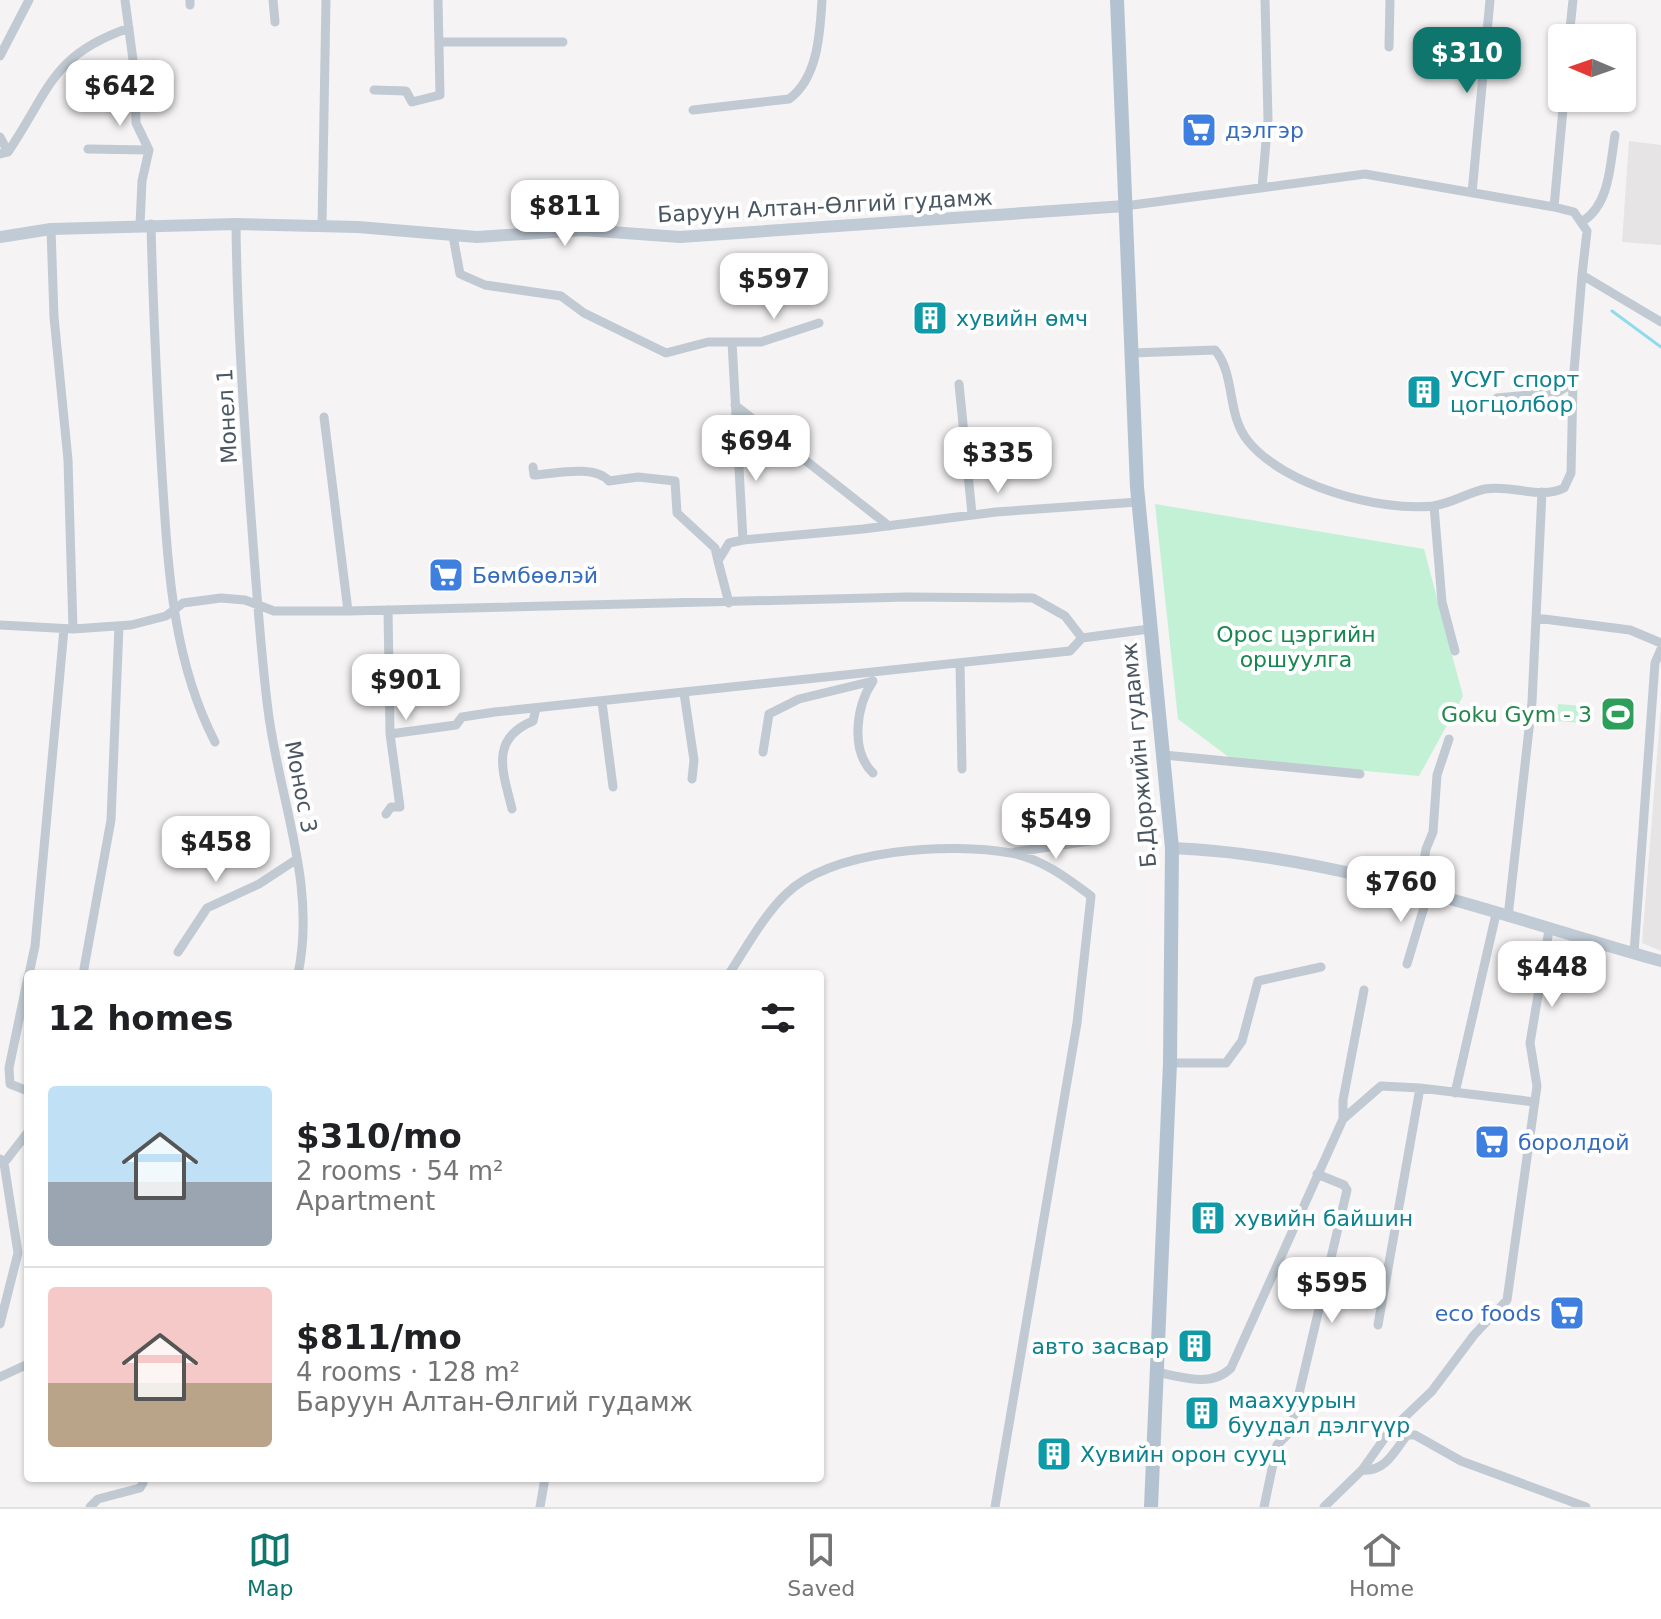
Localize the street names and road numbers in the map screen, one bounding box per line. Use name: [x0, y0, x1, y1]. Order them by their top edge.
street label: Баруун Алтан-Өлгий гудамж: [657, 185, 994, 227]
street label: Монел 1: [212, 368, 242, 464]
street label: Б.Доржийн гудамж: [1117, 641, 1161, 869]
street label: Монос 3: [280, 739, 322, 835]

